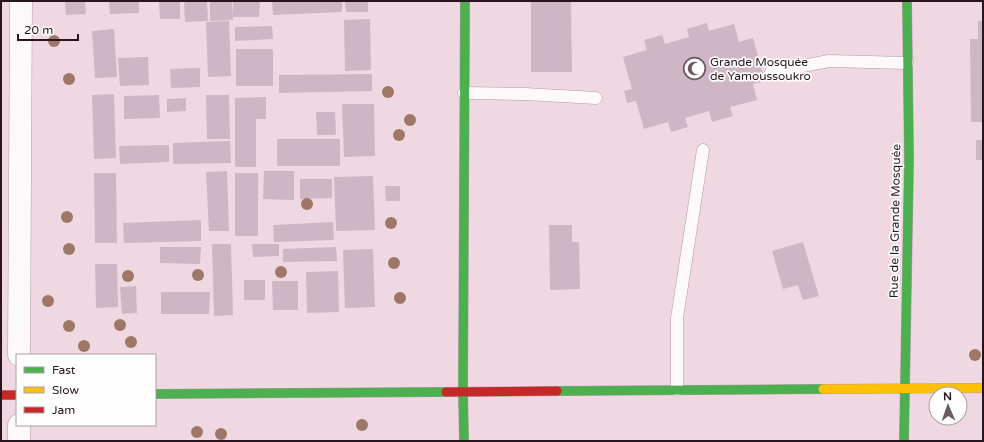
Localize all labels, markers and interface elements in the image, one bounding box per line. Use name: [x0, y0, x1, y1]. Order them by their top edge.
scale bar: [18, 16, 78, 42]
text: 20 m: [24, 23, 53, 37]
place label: Grande Mosquée de Yamoussoukro: [710, 55, 811, 83]
mosque icon: Grande Mosquée de Yamoussoukro: [681, 56, 707, 82]
street label: Rue de la Grande Mosquée: [887, 144, 903, 298]
legend: [16, 354, 156, 426]
text: Fast: [52, 363, 76, 377]
text: Slow: [52, 383, 79, 397]
north arrow: [928, 386, 968, 426]
text: N: [943, 390, 952, 403]
text: Jam: [52, 403, 75, 417]

